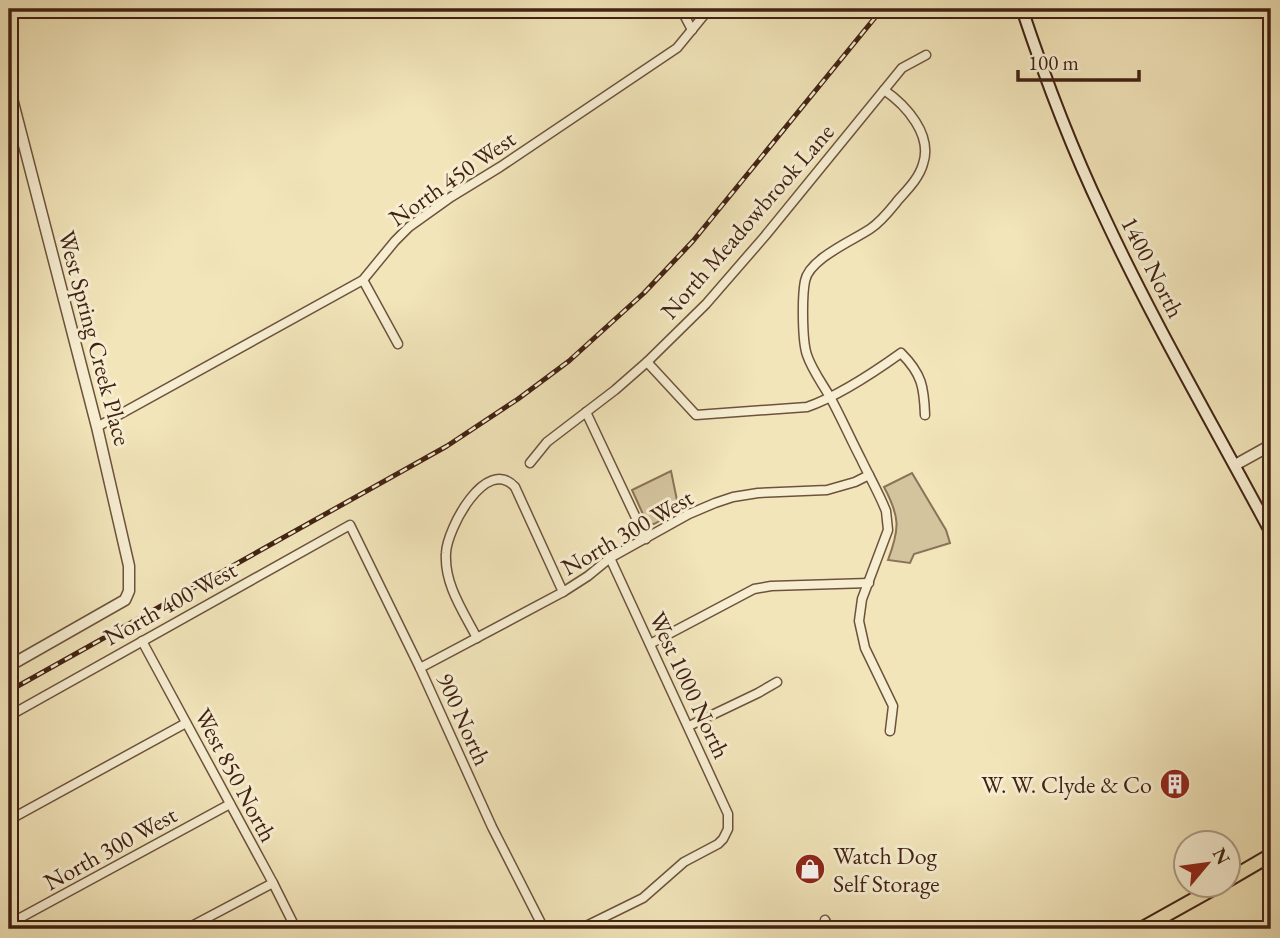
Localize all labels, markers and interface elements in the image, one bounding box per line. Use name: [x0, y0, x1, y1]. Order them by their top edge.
scale bar: [1018, 38, 1138, 82]
text: 100 m: [1028, 49, 1079, 76]
street label: North Meadowbrook Lane: [654, 117, 840, 325]
street label: North 450 West: [383, 123, 522, 233]
street label: 1400 North: [1114, 211, 1192, 323]
street label: West Spring Creek Place: [51, 227, 139, 449]
street label: North 300 West: [556, 482, 699, 582]
street label: North 400 West: [98, 554, 242, 652]
street label: West 1000 North: [642, 607, 738, 763]
street label: 900 North: [430, 668, 498, 770]
street label: West 850 North: [188, 703, 284, 847]
building icon: W. W. Clyde & Co: [1158, 767, 1192, 801]
place label: W. W. Clyde & Co: [981, 769, 1152, 800]
street label: North 300 West: [38, 799, 182, 897]
north arrow: [1172, 830, 1242, 900]
place label: Watch Dog Self Storage: [833, 840, 940, 899]
text: N: [1207, 843, 1236, 869]
shop icon: Watch Dog Self Storage: [793, 852, 827, 886]

